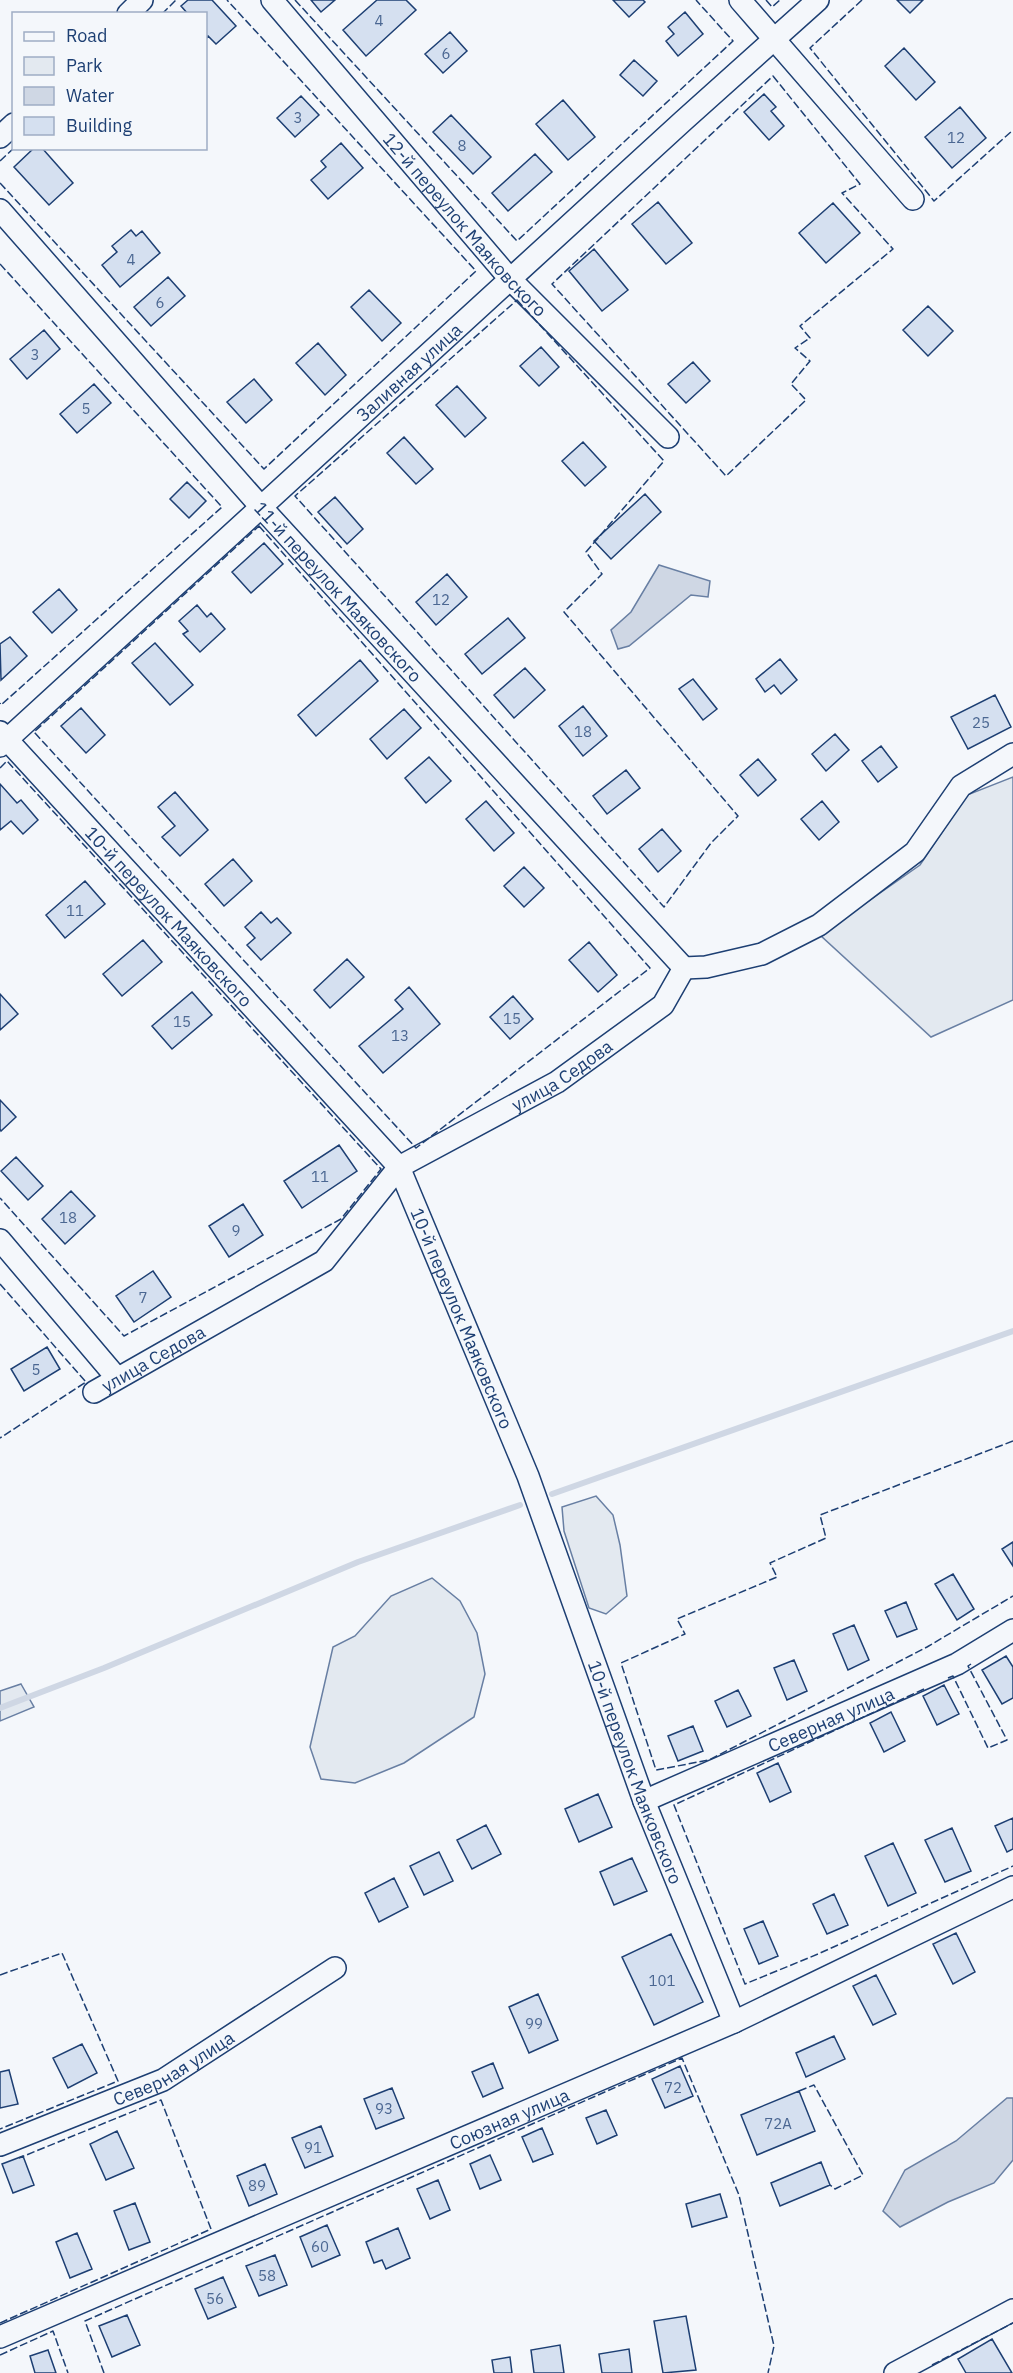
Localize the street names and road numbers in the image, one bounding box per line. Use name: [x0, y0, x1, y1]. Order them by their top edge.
street label: 12-й переулок Маяковского: [378, 127, 552, 321]
street label: Заливная улица: [351, 318, 467, 426]
street label: 11-й переулок Маяковского: [250, 496, 427, 687]
street label: 10-й переулок Маяковского: [80, 821, 258, 1011]
street label: улица Седова: [507, 1034, 617, 1116]
street label: 10-й переулок Маяковского: [406, 1204, 518, 1432]
street label: улица Седова: [97, 1320, 209, 1397]
street label: 10-й переулок Маяковского: [583, 1657, 688, 1887]
street label: Северная улица: [764, 1681, 898, 1757]
street label: Северная улица: [109, 2025, 239, 2110]
street label: Союзная улица: [446, 2083, 573, 2154]

